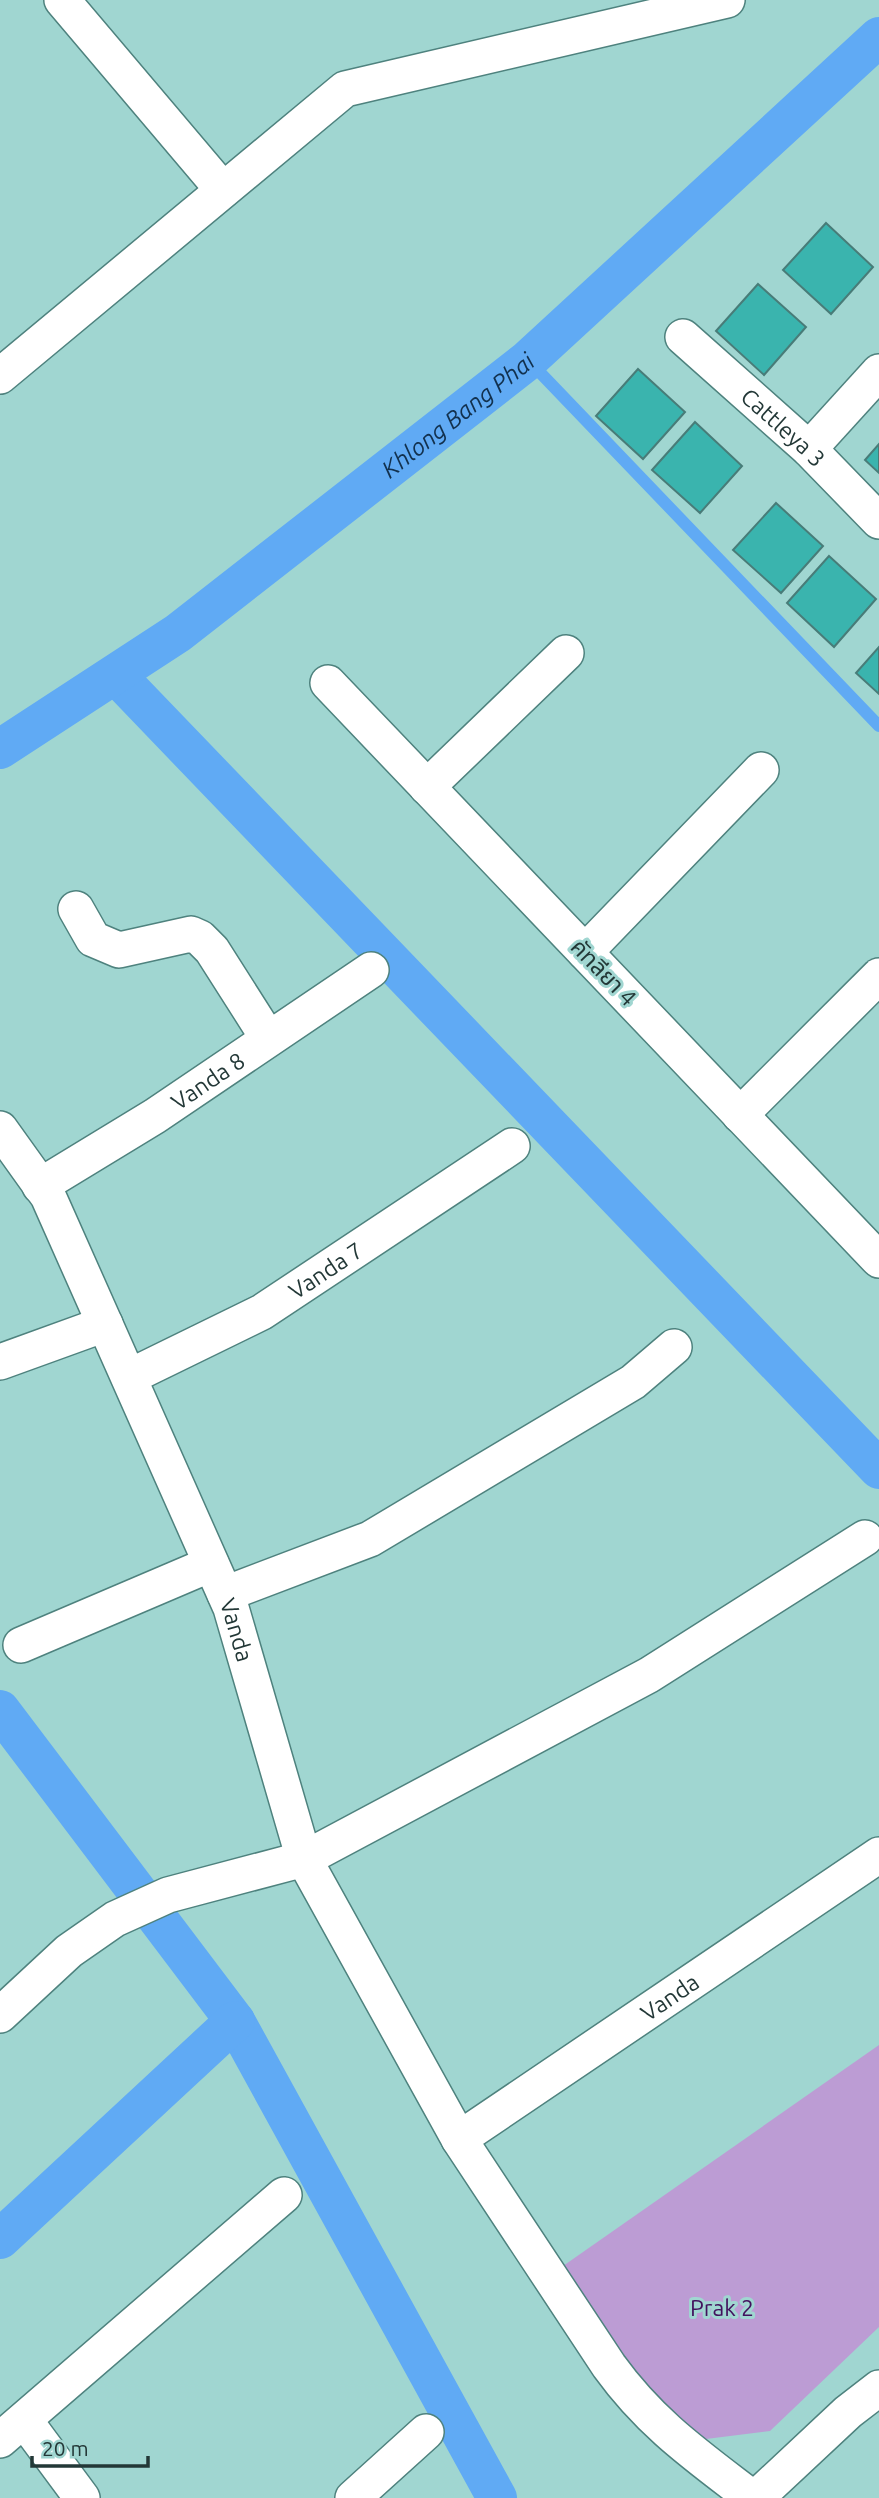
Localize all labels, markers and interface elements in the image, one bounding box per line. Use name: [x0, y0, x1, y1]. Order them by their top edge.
water label: Khlong Bang Phai: [376, 347, 541, 483]
street label: Cattleya 3: [737, 383, 831, 471]
street label: คัทลียา 4: [566, 934, 642, 1010]
street label: Vanda 8: [166, 1047, 249, 1114]
street label: Vanda 7: [284, 1237, 367, 1303]
street label: Vanda: [216, 1594, 258, 1664]
street label: Vanda: [636, 1968, 703, 2025]
park label: Prak 2: [690, 2295, 754, 2320]
scale bar: [32, 2424, 147, 2468]
text: 20 m: [42, 2436, 89, 2460]

